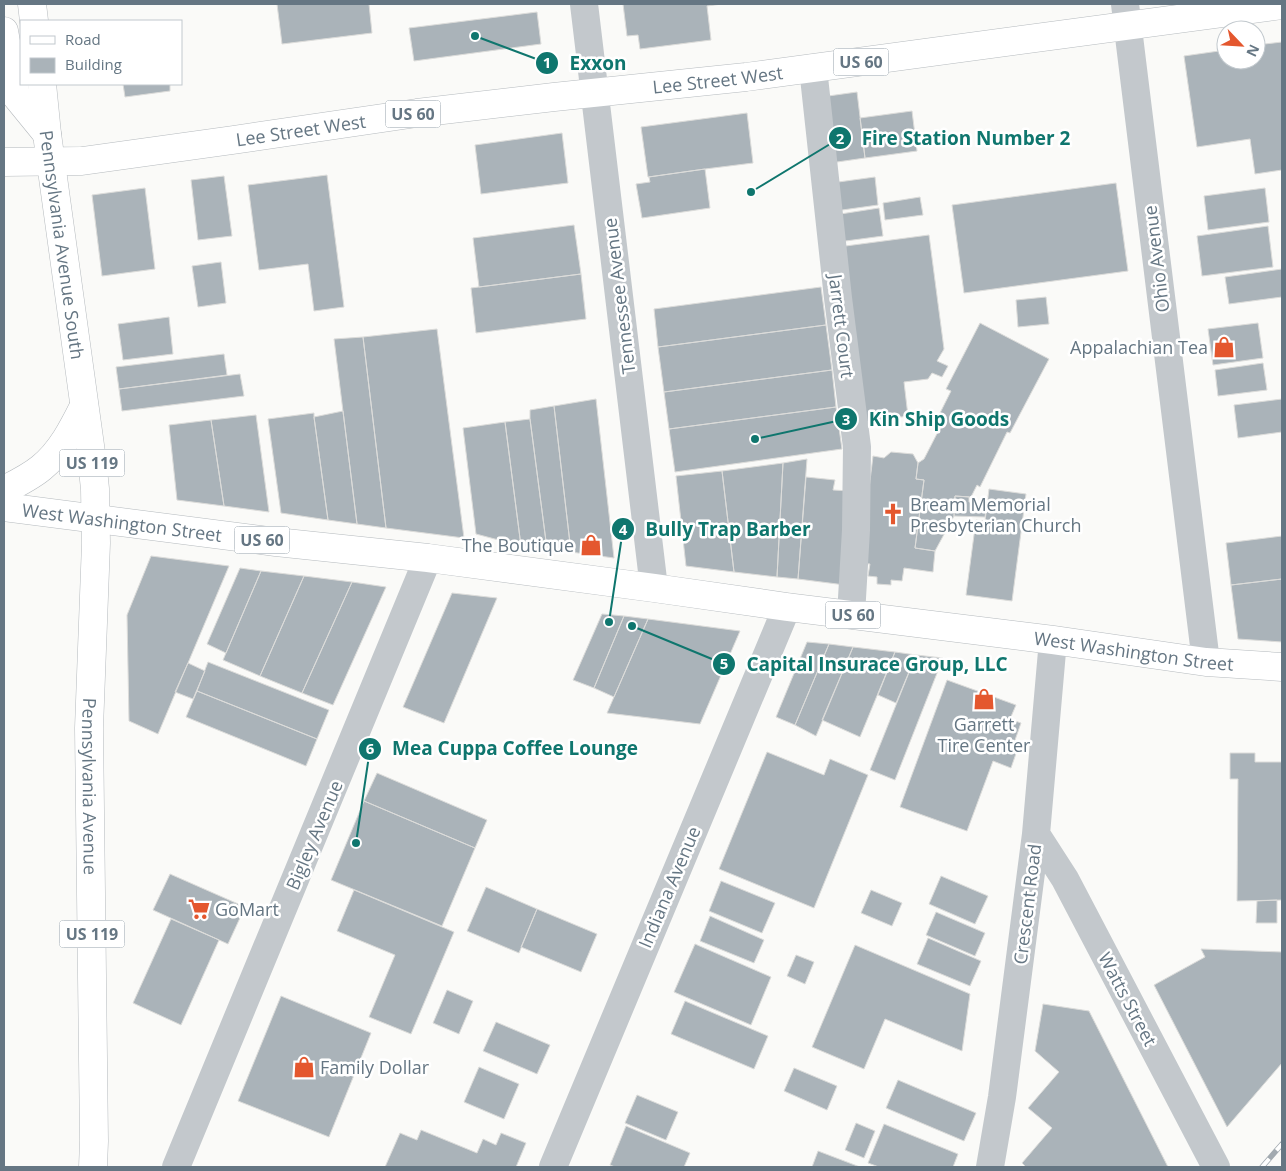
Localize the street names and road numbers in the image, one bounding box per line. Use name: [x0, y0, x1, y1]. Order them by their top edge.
road number: US 60: [834, 48, 888, 76]
street label: Lee Street West: [651, 60, 784, 99]
road number: US 60: [386, 100, 440, 128]
street label: Lee Street West: [234, 109, 367, 151]
street label: Pennsylvania Avenue South: [35, 129, 90, 361]
street label: Ohio Avenue: [1138, 204, 1174, 314]
street label: Tennessee Avenue: [598, 217, 640, 375]
street label: Jarrett Court: [823, 271, 860, 379]
road number: US 119: [59, 449, 124, 476]
street label: West Washington Street: [21, 497, 223, 547]
road number: US 60: [234, 526, 290, 554]
road number: US 60: [826, 602, 880, 628]
street label: West Washington Street: [1033, 626, 1234, 676]
street label: Pennsylvania Avenue: [77, 697, 103, 875]
street label: Bigley Avenue: [280, 776, 348, 894]
street label: Indiana Avenue: [633, 822, 705, 952]
street label: Crescent Road: [1008, 842, 1046, 966]
road number: US 119: [59, 921, 124, 948]
street label: Watts Street: [1093, 948, 1163, 1050]

